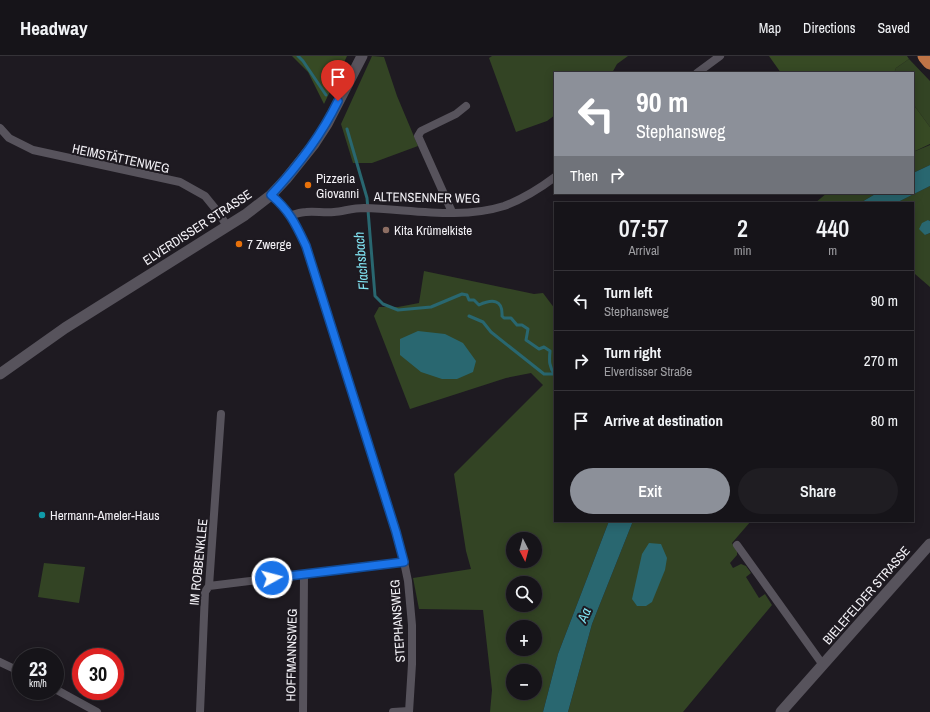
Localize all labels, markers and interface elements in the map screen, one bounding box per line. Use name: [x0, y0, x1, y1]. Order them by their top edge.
text: Headway: [20, 15, 88, 41]
text: Map: [759, 19, 781, 37]
text: Directions: [803, 19, 855, 37]
text: Saved: [877, 19, 910, 37]
pin: [321, 60, 355, 101]
icon: arrive: [327, 66, 349, 88]
text: 90 m: [636, 83, 688, 121]
icon: left: [570, 88, 622, 140]
text: Stephansweg: [636, 119, 725, 144]
street label: HEIMSTÄTTENWEG: [71, 140, 171, 177]
icon: right: [606, 164, 628, 186]
text: Then: [570, 165, 598, 186]
place label: Pizzeria Giovanni: [316, 170, 359, 202]
marker: Pizzeria Giovanni: [303, 180, 313, 190]
street label: ELVERDISSER STRASSE: [140, 186, 255, 269]
street label: ALTENSENNER WEG: [373, 188, 480, 207]
text: 07:57: [619, 212, 669, 244]
text: 2: [737, 212, 748, 244]
text: 440: [816, 212, 849, 244]
place label: Kita Krümelkiste: [394, 222, 472, 239]
marker: Kita Krümelkiste: [381, 225, 391, 235]
water label: Flachsbach: [349, 231, 373, 291]
place label: 7 Zwerge: [247, 236, 292, 253]
marker: 7 Zwerge: [234, 239, 244, 249]
text: Arrival: [628, 242, 659, 259]
text: min: [734, 242, 751, 259]
text: m: [828, 242, 837, 259]
text: Turn left: [604, 282, 652, 303]
icon: left: [570, 290, 592, 312]
text: 90 m: [871, 290, 898, 311]
text: Stephansweg: [604, 303, 669, 320]
text: Turn right: [604, 342, 661, 363]
icon: right: [570, 350, 592, 372]
text: 270 m: [864, 350, 898, 371]
text: Elverdisser Straße: [604, 363, 692, 380]
icon: arrive: [570, 410, 592, 432]
text: Arrive at destination: [604, 410, 723, 431]
text: 80 m: [871, 410, 898, 431]
button: Exit: [570, 468, 730, 514]
button: Share: [738, 468, 898, 514]
place label: Hermann-Ameler-Haus: [50, 507, 160, 524]
marker: Hermann-Ameler-Haus: [37, 510, 47, 520]
street label: IM ROBBENKLEE: [185, 518, 212, 606]
north arrow: [506, 532, 542, 568]
map controls: [506, 532, 542, 700]
street label: BIELEFELDER STRASSE: [819, 543, 914, 648]
position arrow: [251, 557, 293, 599]
button: search: [506, 576, 542, 612]
street label: STEPHANSWEG: [386, 579, 409, 663]
water label: Aa: [573, 605, 595, 626]
street label: HOFFMANNSWEG: [282, 608, 301, 702]
button: +: [506, 620, 542, 656]
speed limit sign: 30: [72, 648, 124, 700]
text: 23: [29, 655, 47, 682]
button: −: [506, 664, 542, 700]
text: km/h: [29, 677, 47, 690]

